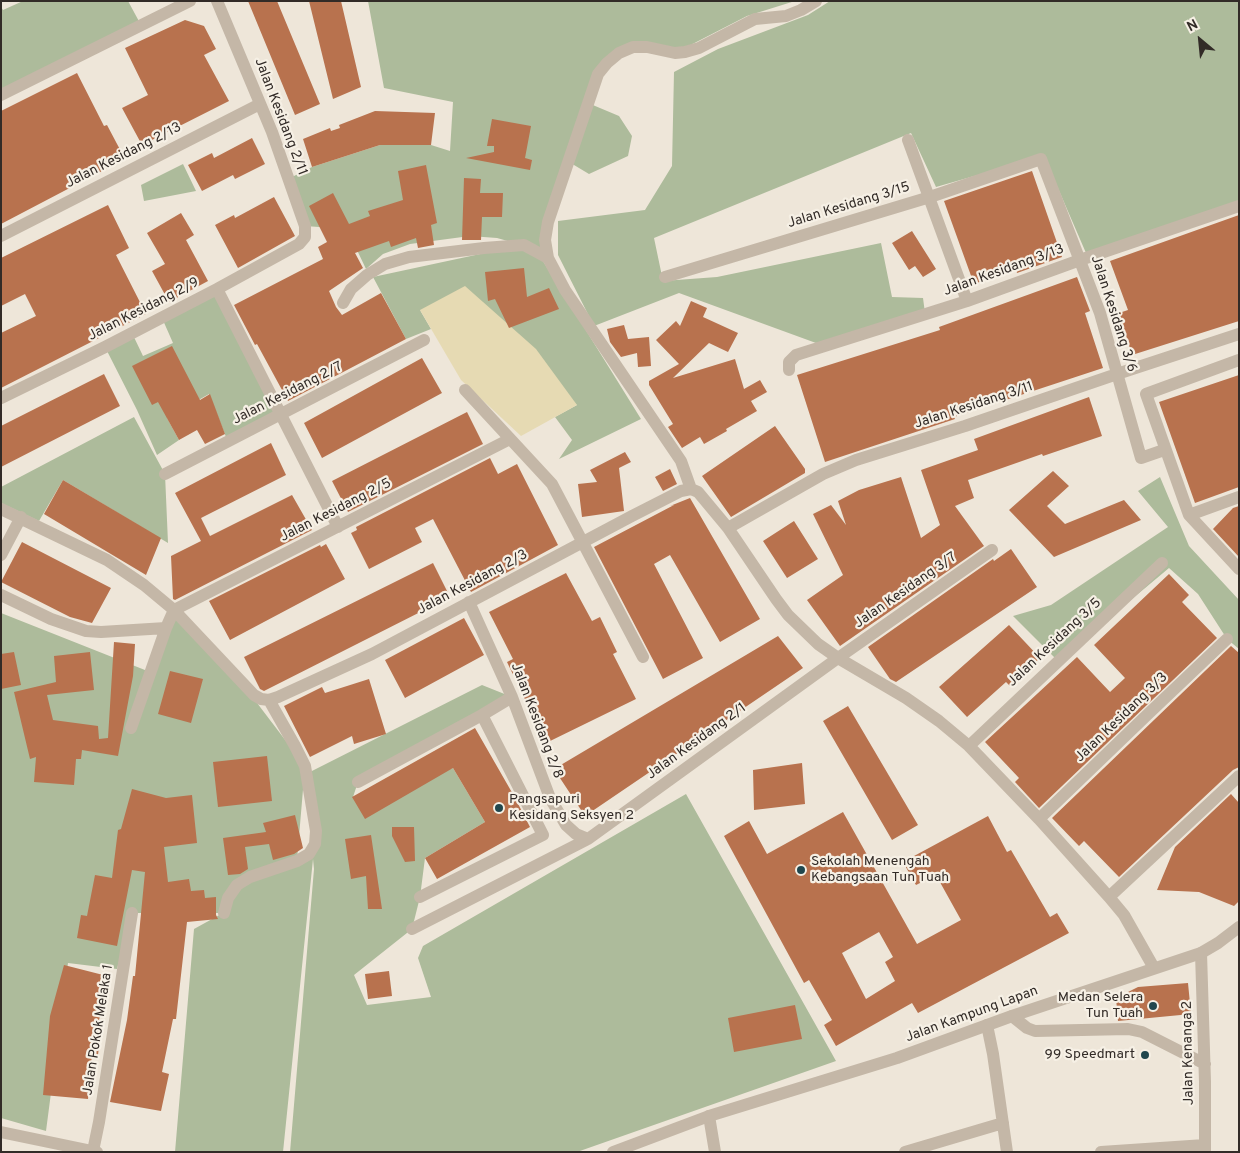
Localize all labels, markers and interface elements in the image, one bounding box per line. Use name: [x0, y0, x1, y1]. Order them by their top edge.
north arrow: [1175, 15, 1225, 65]
text: N: [1184, 16, 1201, 36]
street label: Jalan Kesidang 2/11: [250, 56, 310, 178]
street label: Jalan Kesidang 2/13: [63, 120, 185, 192]
street label: Jalan Kesidang 3/15: [786, 179, 912, 233]
street label: Jalan Kesidang 3/13: [941, 241, 1067, 301]
street label: Jalan Kesidang 3/6: [1086, 254, 1140, 374]
street label: Jalan Kesidang 2/9: [86, 275, 202, 345]
street label: Jalan Kesidang 2/7: [230, 359, 346, 429]
street label: Jalan Kesidang 3/11: [913, 379, 1035, 433]
street label: Jalan Kesidang 2/5: [278, 476, 394, 546]
street label: Jalan Kesidang 2/3: [415, 547, 531, 619]
street label: Jalan Kesidang 3/7: [852, 549, 960, 633]
street label: Jalan Kesidang 3/5: [1005, 595, 1105, 691]
street label: Jalan Kesidang 2/8: [506, 661, 566, 781]
street label: Jalan Kesidang 3/3: [1072, 670, 1172, 766]
street label: Jalan Kesidang 2/1: [644, 700, 750, 784]
place label: Pangsapuri Kesidang Seksyen 2: [509, 792, 634, 824]
marker: Pangsapuri Kesidang Seksyen 2: [493, 802, 505, 814]
place label: Sekolah Menengah Kebangsaan Tun Tuah: [811, 854, 949, 886]
marker: Sekolah Menengah Kebangsaan Tun Tuah: [795, 864, 807, 876]
street label: Jalan Pokok Melaka 1: [80, 963, 118, 1097]
street label: Jalan Kampung Lapan: [903, 983, 1041, 1047]
place label: Medan Selera Tun Tuah: [1058, 990, 1143, 1022]
marker: Medan Selera Tun Tuah: [1147, 1000, 1159, 1012]
street label: Jalan Kenanga 2: [1180, 1000, 1198, 1106]
place label: 99 Speedmart: [1045, 1047, 1135, 1063]
marker: 99 Speedmart: [1139, 1049, 1151, 1061]

